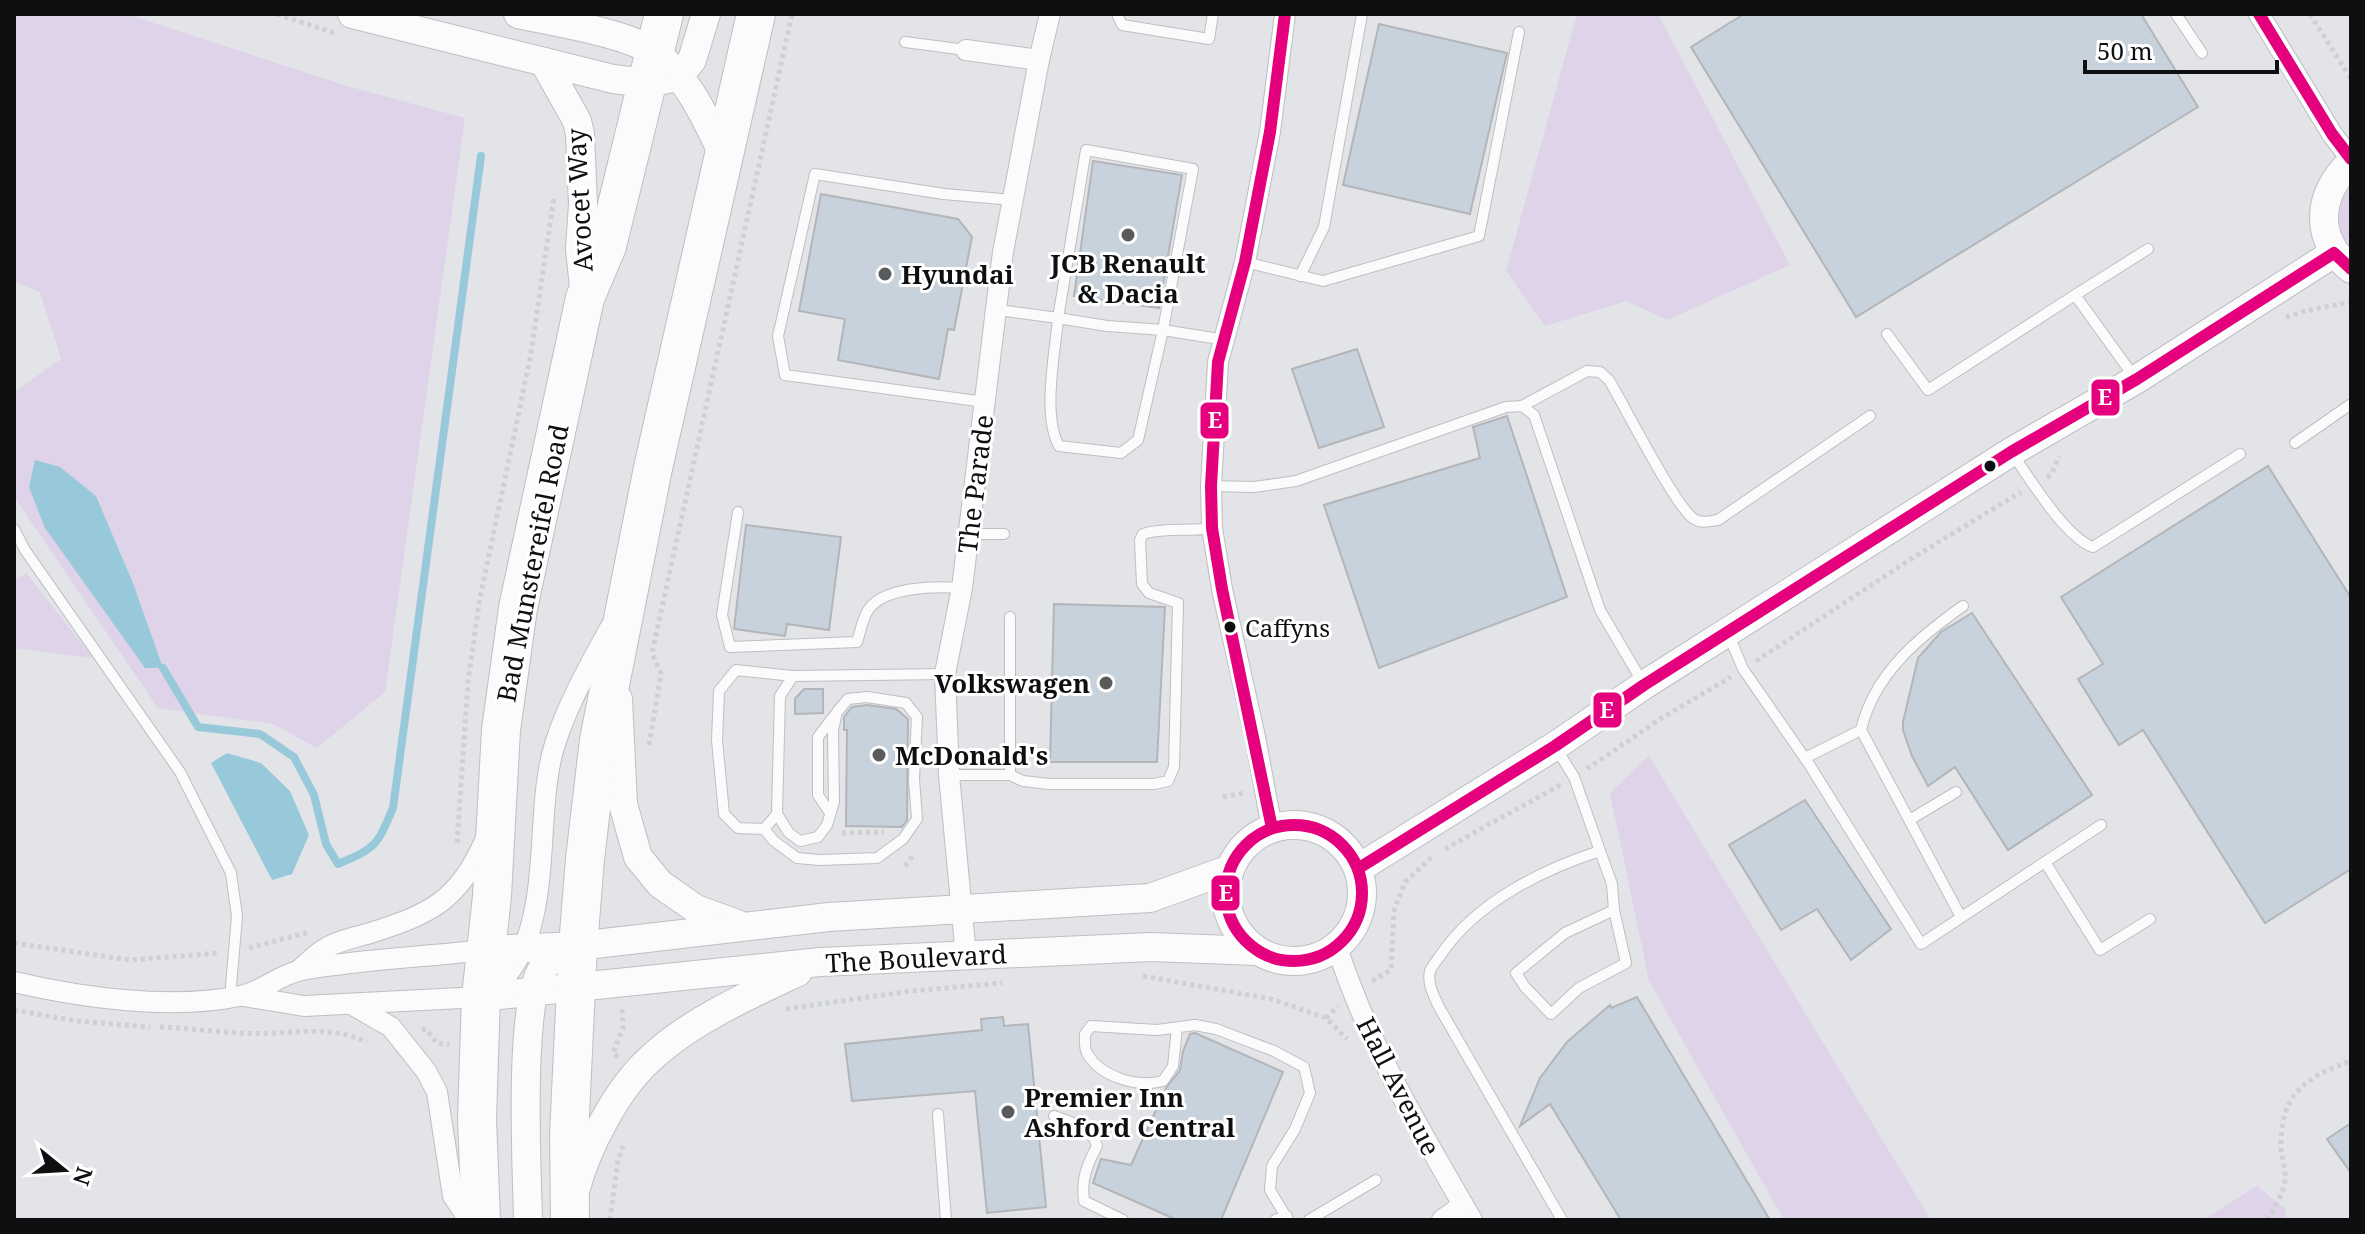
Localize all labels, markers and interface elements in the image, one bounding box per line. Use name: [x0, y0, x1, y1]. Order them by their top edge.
scale bar: [2085, 24, 2277, 74]
text: 50 m: [2097, 34, 2153, 67]
street label: Avocet Way: [557, 127, 601, 273]
marker: JCB Renault & Dacia: [1119, 226, 1137, 244]
place label: JCB Renault & Dacia: [1049, 245, 1206, 311]
place label: Hyundai: [901, 256, 1014, 292]
marker: Hyundai: [876, 265, 894, 283]
line badge: E: [2090, 378, 2121, 417]
text: E: [2098, 381, 2112, 411]
line badge: E: [1199, 401, 1230, 440]
text: E: [1208, 404, 1222, 434]
street label: The Parade: [949, 412, 1001, 556]
street label: Bad Munstereifel Road: [487, 421, 577, 705]
unlabelled marker: [1982, 458, 1998, 474]
place label: Caffyns: [1245, 611, 1330, 644]
marker: Caffyns: [1222, 619, 1238, 635]
place label: Volkswagen: [935, 665, 1090, 701]
marker: Volkswagen: [1097, 674, 1115, 692]
line badge: E: [1592, 691, 1623, 729]
text: E: [1600, 694, 1614, 724]
place label: McDonald's: [895, 737, 1048, 773]
marker: McDonald's: [870, 746, 888, 764]
line badge: E: [1210, 874, 1241, 912]
text: E: [1219, 877, 1233, 907]
street label: The Boulevard: [824, 935, 1008, 981]
street label: Hall Avenue: [1349, 1011, 1449, 1161]
place label: Premier Inn Ashford Central: [1024, 1079, 1235, 1145]
marker: Premier Inn Ashford Central: [999, 1103, 1017, 1121]
north arrow: [24, 1130, 104, 1210]
text: N: [67, 1164, 101, 1189]

